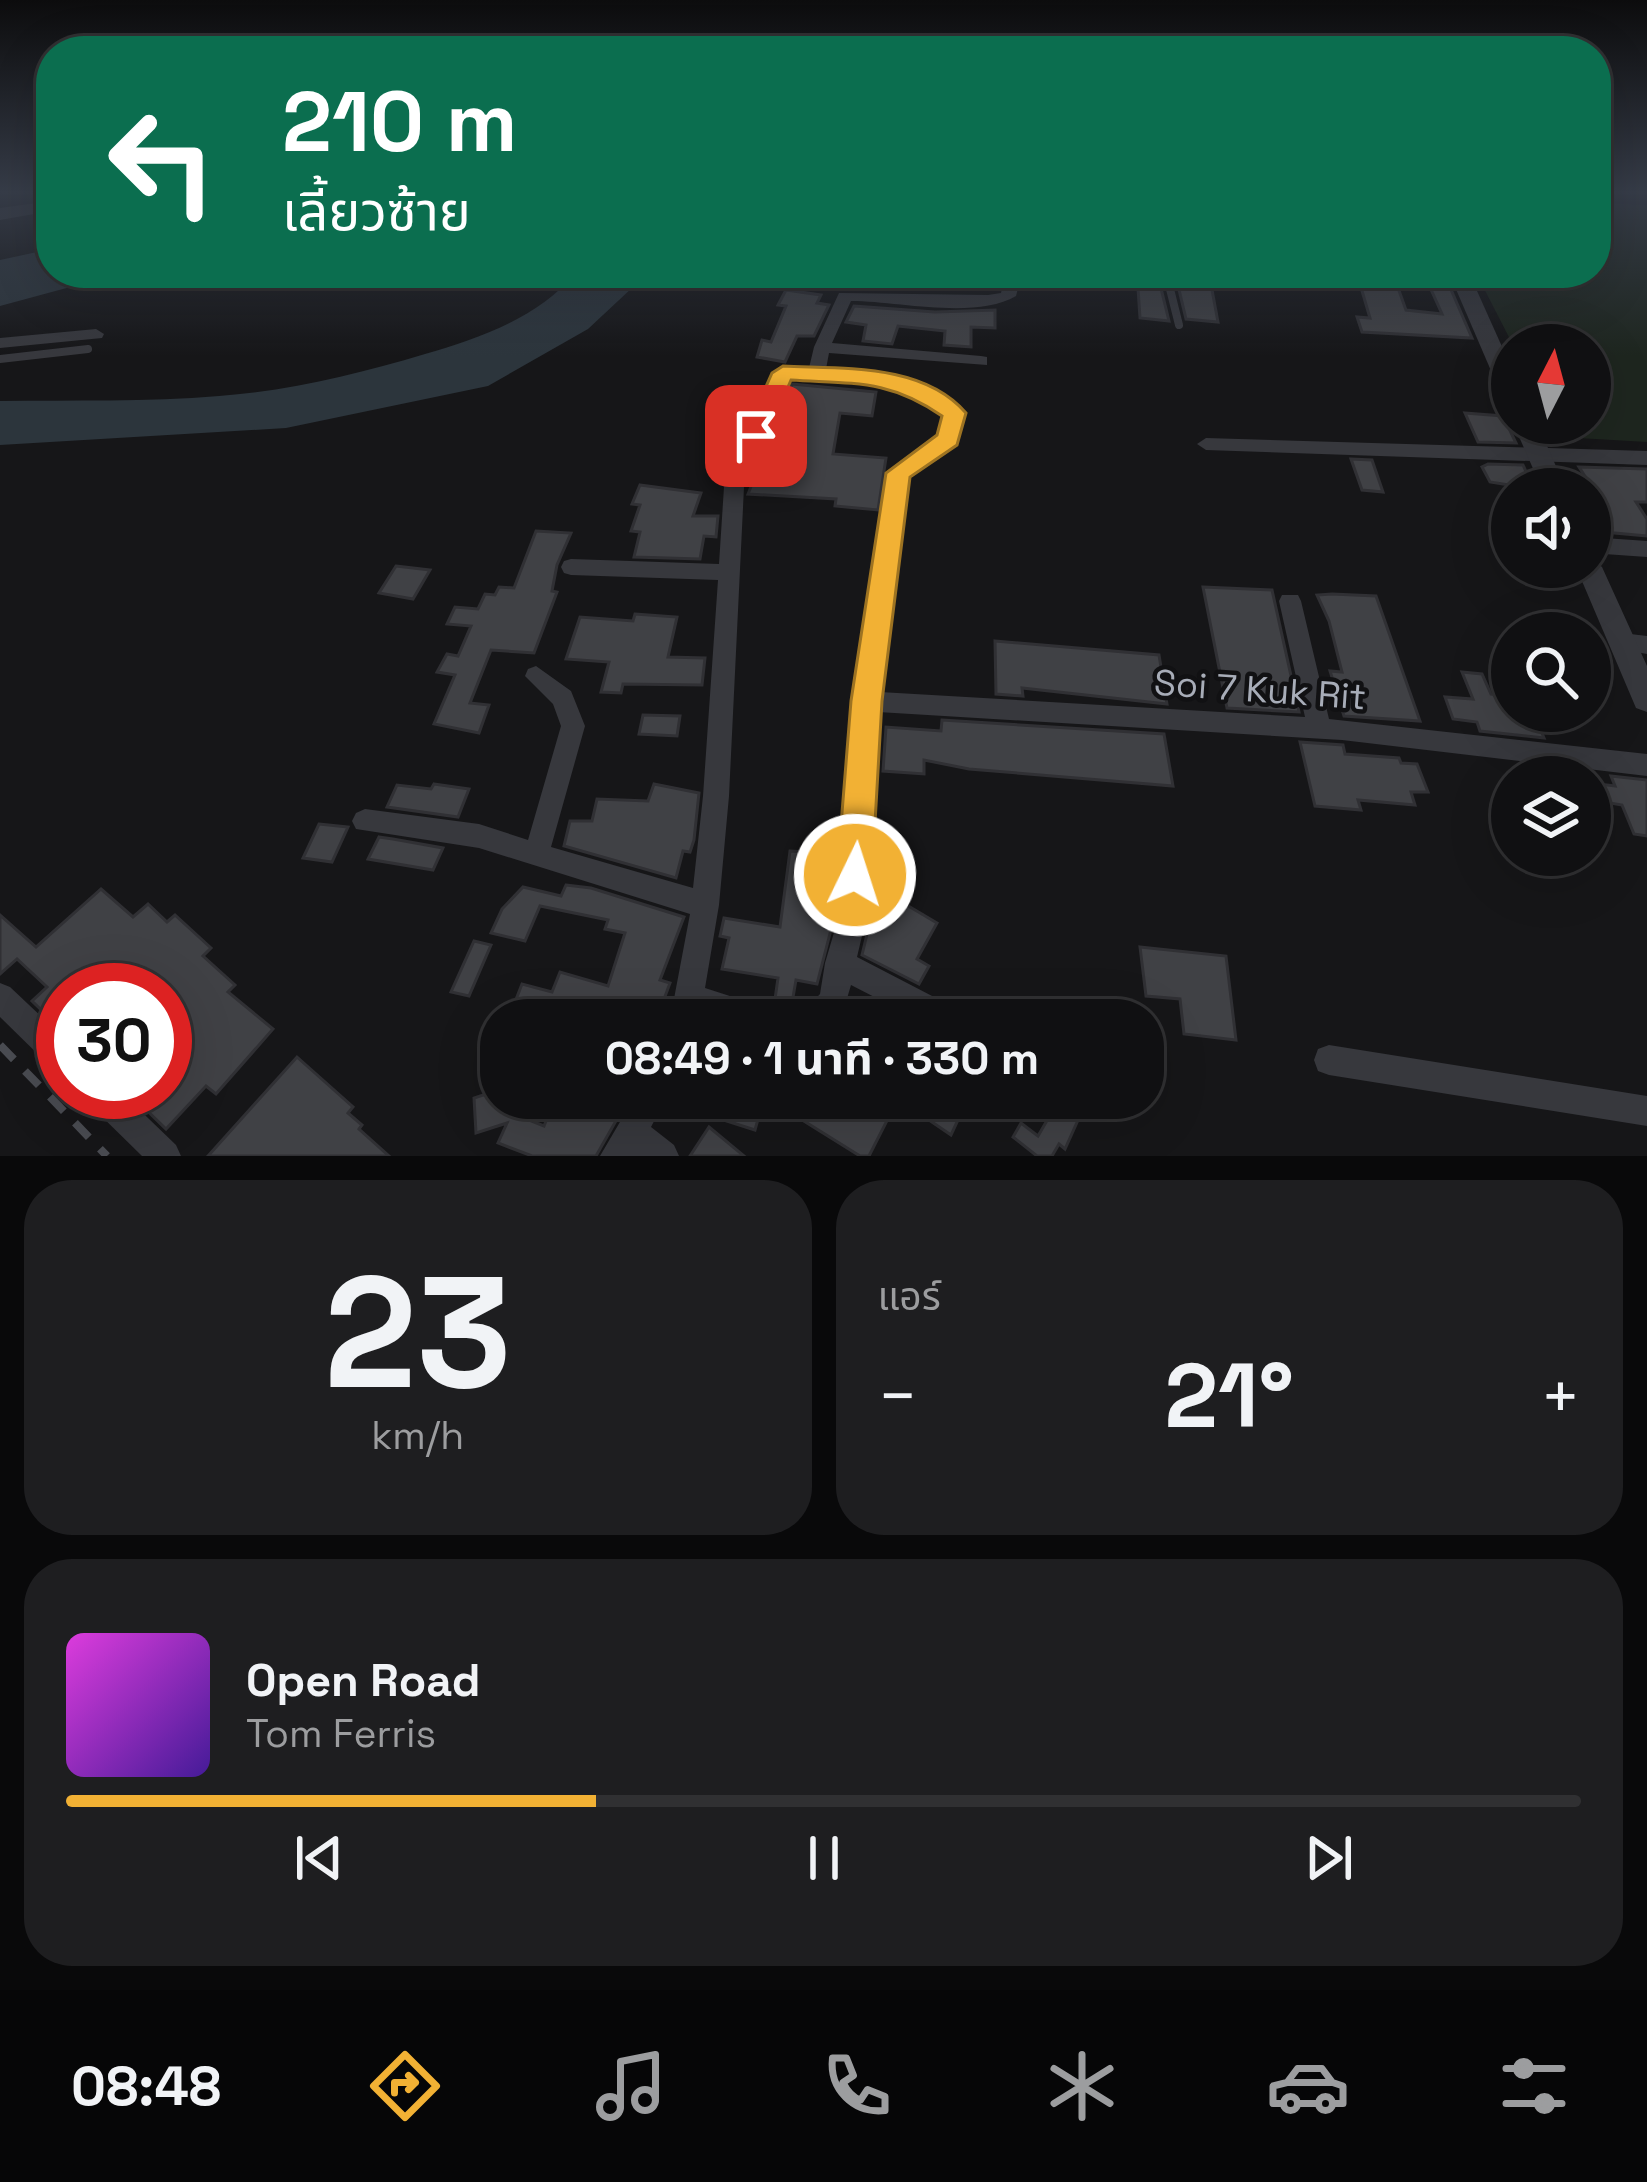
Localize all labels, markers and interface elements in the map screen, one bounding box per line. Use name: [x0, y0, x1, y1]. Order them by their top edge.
text: 210 m: [282, 68, 517, 176]
icon: left: [84, 84, 240, 240]
text: เลี้ยวซ้าย: [282, 177, 471, 246]
north arrow: [1491, 324, 1611, 444]
map controls: [1491, 324, 1611, 876]
pin: [705, 385, 807, 487]
icon: arrive: [723, 403, 789, 469]
button: sound: [1491, 468, 1611, 588]
button: search: [1491, 612, 1611, 732]
street label: Soi 7 Kuk Rit: [1153, 660, 1367, 720]
button: layers: [1491, 756, 1611, 876]
position arrow: [792, 812, 918, 938]
speed limit sign: 30: [36, 963, 192, 1119]
text: 08:49 · 1 นาที · 330 m: [605, 1030, 1039, 1087]
text: 23: [324, 1233, 512, 1433]
text: แอร์: [878, 1272, 941, 1321]
text: 21°: [1164, 1338, 1294, 1453]
text: −: [878, 1354, 918, 1438]
text: +: [1540, 1354, 1581, 1438]
text: km/h: [371, 1411, 464, 1460]
text: Open Road: [246, 1652, 481, 1709]
text: Tom Ferris: [246, 1709, 436, 1758]
icon: previous: [286, 1825, 352, 1891]
icon: pause: [791, 1825, 857, 1891]
icon: next: [1296, 1825, 1362, 1891]
icon: directions: [363, 2044, 447, 2128]
icon: music: [589, 2044, 673, 2128]
icon: phone: [815, 2044, 899, 2128]
icon: climate: [1040, 2044, 1124, 2128]
icon: car: [1266, 2044, 1350, 2128]
icon: filters: [1492, 2044, 1576, 2128]
text: 08:48: [71, 2052, 221, 2121]

